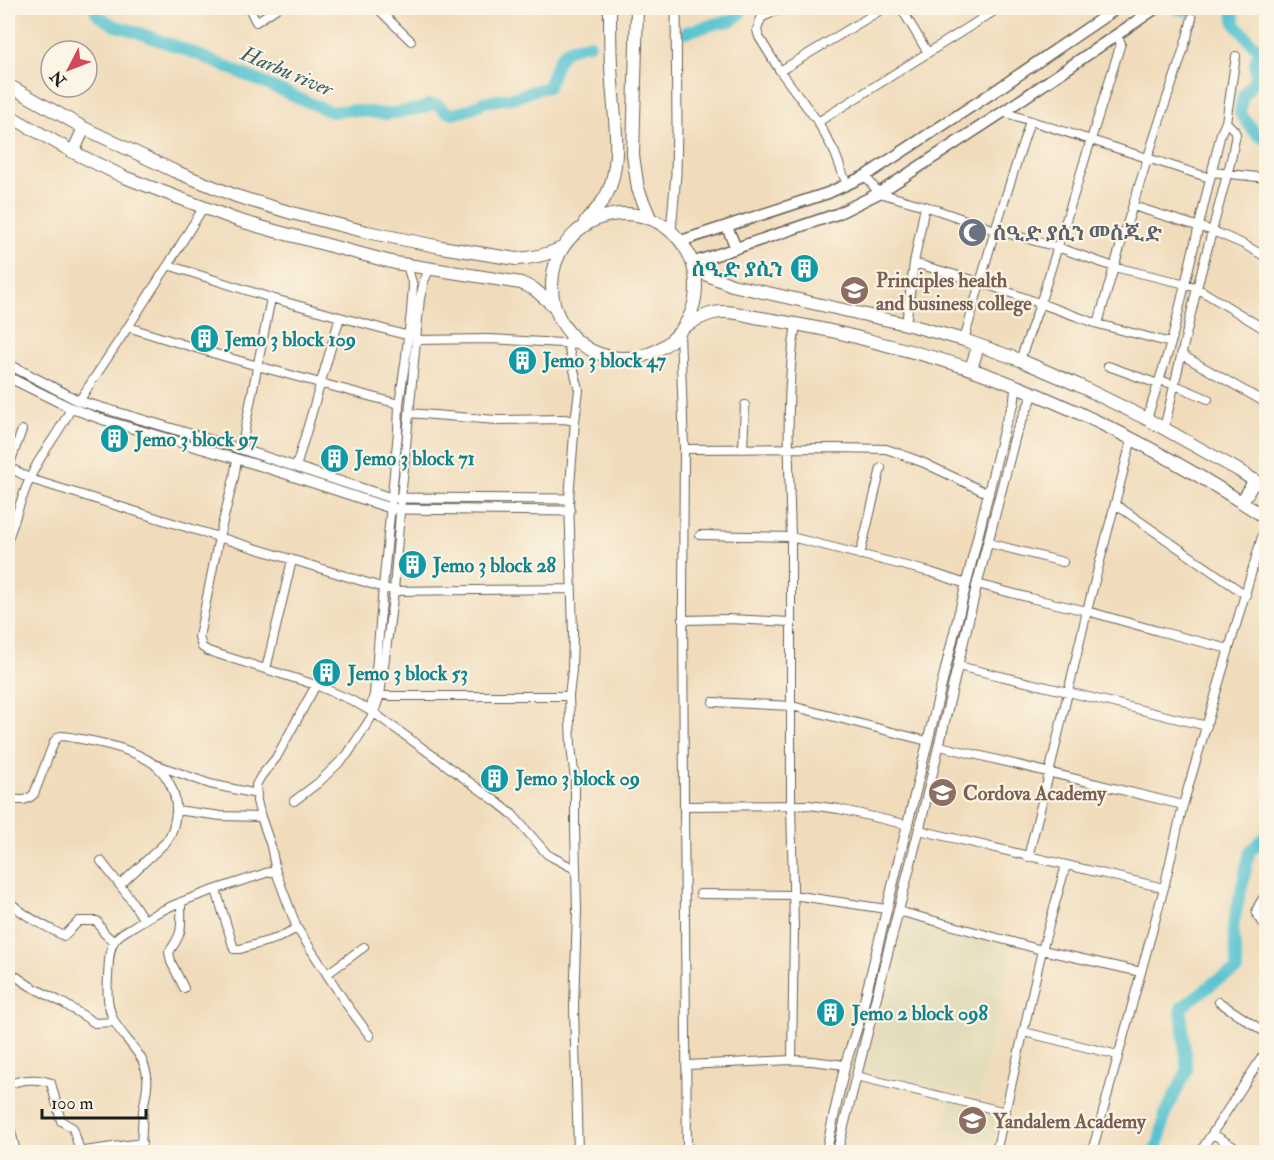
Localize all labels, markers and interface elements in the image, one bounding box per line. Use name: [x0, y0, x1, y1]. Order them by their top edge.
north arrow: [39, 39, 99, 99]
water label: Harbu river: [236, 40, 338, 103]
text: N: [46, 66, 71, 91]
mosque icon: ሰዒድ ያሲን መስጂድ: [956, 217, 988, 249]
place label: ሰዒድ ያሲን መስጂድ: [993, 221, 1162, 246]
building icon: ሰዒድ ያሲን: [788, 253, 820, 285]
place label: ሰዒድ ያሲን: [692, 257, 783, 282]
place label: Principles health and business college: [876, 268, 1032, 317]
school or university icon: Principles health and business college: [839, 275, 871, 307]
building icon: Jemo 3 block 109: [188, 323, 220, 355]
place label: Jemo 3 block 109: [224, 327, 356, 352]
building icon: Jemo 3 block 47: [506, 344, 538, 376]
place label: Jemo 3 block 47: [542, 348, 667, 373]
building icon: Jemo 3 block 97: [98, 423, 130, 455]
place label: Jemo 3 block 97: [134, 427, 259, 452]
building icon: Jemo 3 block 71: [318, 442, 350, 474]
place label: Jemo 3 block 71: [354, 446, 475, 471]
building icon: Jemo 3 block 28: [396, 549, 428, 581]
place label: Jemo 3 block 28: [432, 553, 557, 578]
building icon: Jemo 3 block 53: [311, 657, 343, 689]
place label: Jemo 3 block 53: [347, 661, 468, 686]
building icon: Jemo 3 block 09: [479, 762, 511, 794]
place label: Jemo 3 block 09: [515, 766, 640, 791]
school or university icon: Cordova Academy: [926, 777, 958, 809]
place label: Cordova Academy: [963, 781, 1107, 807]
building icon: Jemo 2 block 098: [815, 997, 847, 1029]
place label: Jemo 2 block 098: [851, 1001, 988, 1026]
scale bar: [42, 1082, 146, 1120]
text: 100 m: [51, 1092, 94, 1115]
school or university icon: Yandalem Academy: [956, 1105, 988, 1137]
place label: Yandalem Academy: [992, 1109, 1147, 1135]

